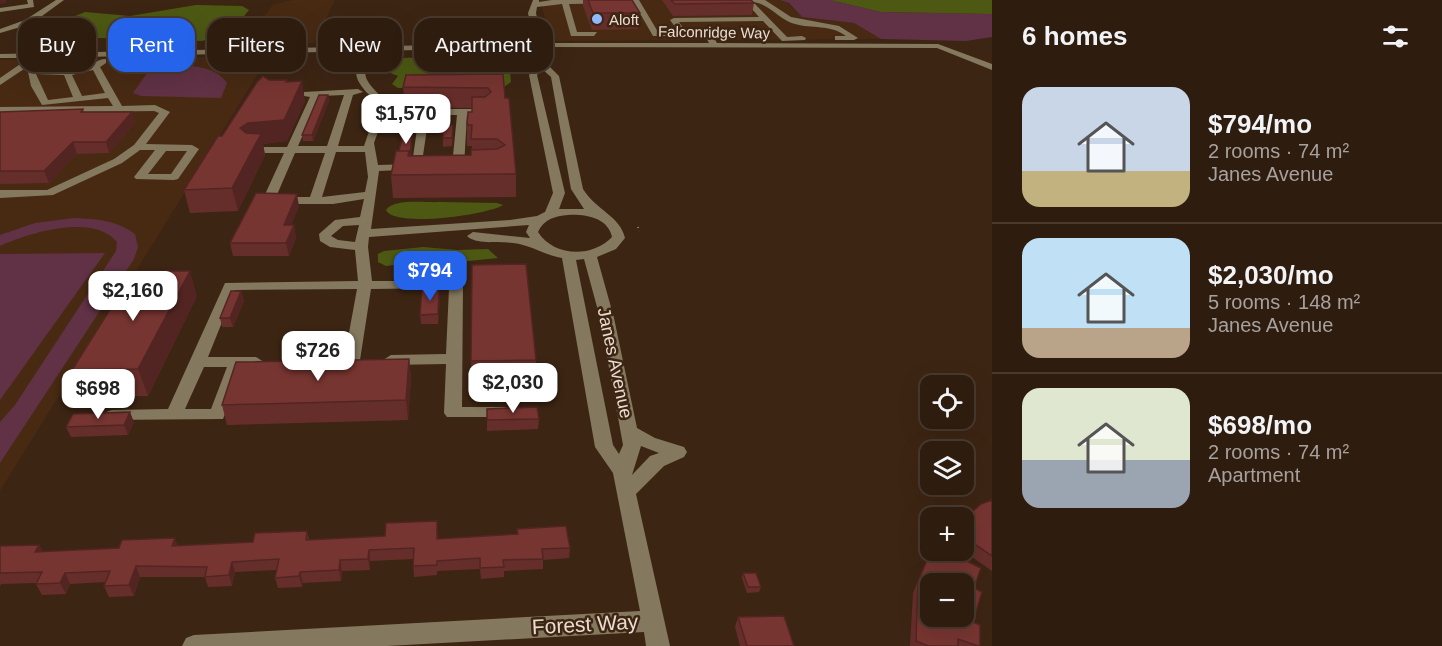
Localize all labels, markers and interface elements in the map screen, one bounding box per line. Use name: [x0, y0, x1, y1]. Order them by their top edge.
place label: Aloft: [609, 11, 640, 28]
marker: Aloft: [590, 12, 604, 26]
chip: Buy: [18, 18, 96, 72]
chip: Rent: [108, 18, 195, 72]
chip: Filters: [207, 18, 306, 72]
chip: New: [318, 18, 402, 72]
chip: Apartment: [414, 18, 553, 72]
icon: filters: [1379, 20, 1412, 53]
text: 6 homes: [1022, 21, 1128, 51]
street label: Falconridge Way: [658, 23, 771, 41]
pin: $1,570: [357, 94, 455, 145]
text: $1,570: [375, 102, 437, 124]
text: $794/mo: [1208, 109, 1312, 139]
icon: home: [1070, 111, 1142, 183]
text: 2 rooms · 74 m²: [1208, 140, 1349, 162]
text: Janes Avenue: [1208, 163, 1333, 185]
pin: $794: [394, 251, 466, 302]
text: $794: [408, 259, 452, 281]
text: $2,030/mo: [1208, 260, 1334, 290]
icon: home: [1070, 262, 1142, 334]
pin: $2,160: [84, 271, 182, 322]
text: $2,160: [102, 279, 164, 301]
text: 5 rooms · 148 m²: [1208, 291, 1360, 313]
street label: Janes Avenue: [593, 306, 637, 420]
text: Janes Avenue: [1208, 314, 1333, 336]
pin: $726: [282, 331, 354, 382]
text: $726: [296, 339, 340, 361]
pin: $2,030: [464, 363, 562, 414]
pin: $698: [62, 369, 134, 420]
text: $2,030: [482, 371, 544, 393]
map controls: [920, 375, 974, 627]
button: locate: [920, 375, 974, 429]
text: $698: [76, 377, 120, 399]
text: $698/mo: [1208, 410, 1312, 440]
icon: home: [1070, 412, 1142, 484]
button: layers: [920, 441, 974, 495]
text: 2 rooms · 74 m²: [1208, 441, 1349, 463]
text: Apartment: [1208, 464, 1300, 486]
button: +: [920, 507, 974, 561]
button: −: [920, 573, 974, 627]
street label: Forest Way: [531, 610, 639, 638]

